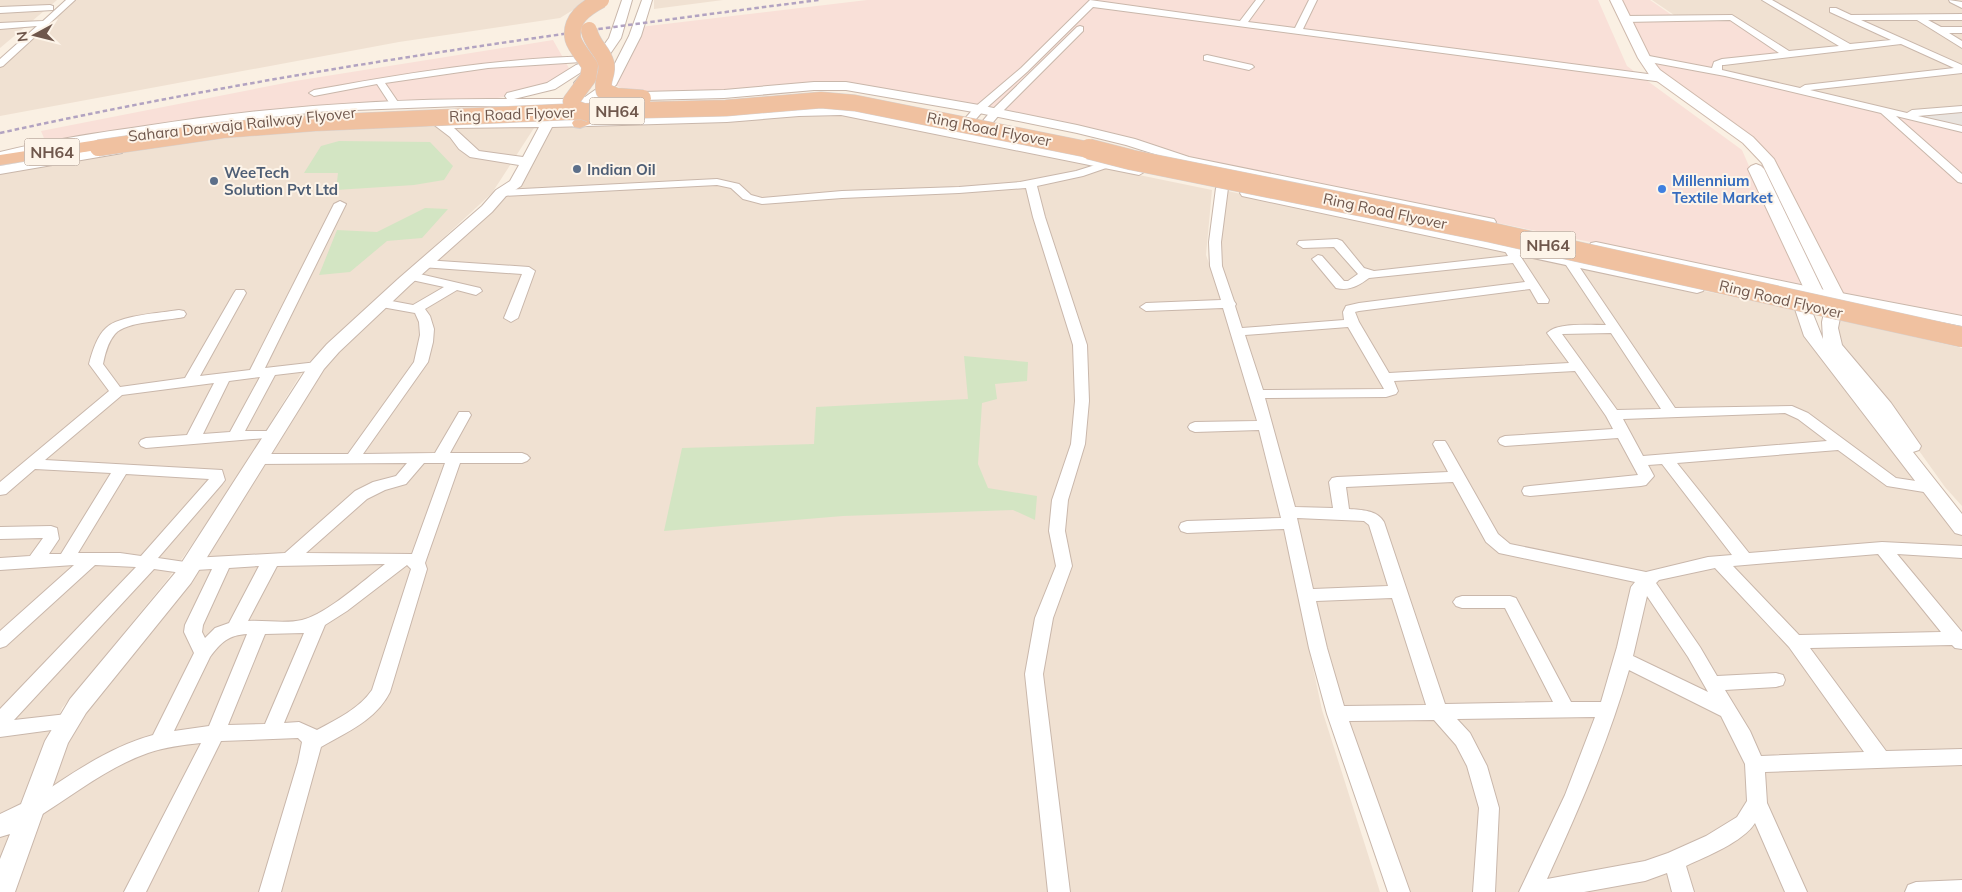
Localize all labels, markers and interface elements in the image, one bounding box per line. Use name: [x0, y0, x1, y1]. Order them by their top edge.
north arrow: [10, 10, 60, 60]
text: N: [13, 30, 32, 43]
road number: NH64: [590, 98, 644, 124]
street label: Ring Road Flyover: [449, 102, 576, 126]
street label: Sahara Darwaja Railway Flyover: [127, 103, 357, 145]
street label: Ring Road Flyover: [925, 108, 1053, 150]
road number: NH64: [24, 138, 80, 166]
place label: Indian Oil: [587, 160, 656, 179]
place label: WeeTech Solution Pvt Ltd: [224, 163, 338, 199]
marker: Indian Oil: [571, 163, 583, 175]
place label: Millennium Textile Market: [1672, 171, 1773, 207]
marker: WeeTech Solution Pvt Ltd: [208, 175, 220, 187]
marker: Millennium Textile Market: [1656, 183, 1668, 195]
street label: Ring Road Flyover: [1321, 189, 1449, 234]
road number: NH64: [1520, 232, 1576, 258]
street label: Ring Road Flyover: [1717, 276, 1845, 323]

